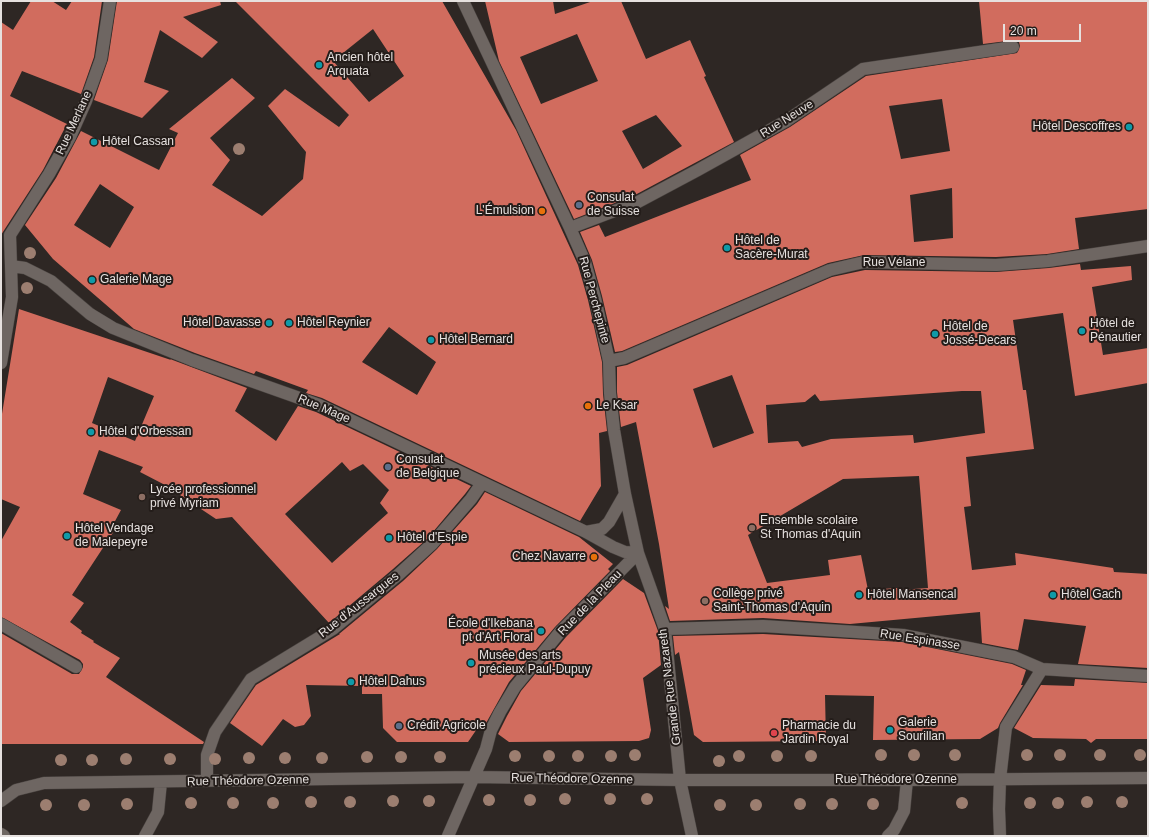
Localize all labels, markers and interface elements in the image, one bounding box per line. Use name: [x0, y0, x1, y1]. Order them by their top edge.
scale bar: [1005, 16, 1083, 42]
text: 20 m: [1010, 24, 1037, 38]
place label: Ancien hôtel Arquata: [327, 51, 393, 79]
marker: Ancien hôtel Arquata: [314, 60, 324, 70]
street label: Rue Merlane: [53, 89, 95, 157]
street label: Rue Neuve: [758, 97, 816, 141]
place label: Hôtel Descoffres: [1033, 120, 1121, 134]
marker: Hôtel Descoffres: [1124, 122, 1134, 132]
place label: Hôtel Cassan: [102, 135, 174, 149]
marker: Hôtel Cassan: [89, 137, 99, 147]
place label: Consulat de Suisse: [587, 191, 640, 219]
marker: Consulat de Suisse: [574, 200, 584, 210]
place label: L'Émulsion: [476, 204, 534, 218]
marker: L'Émulsion: [537, 206, 547, 216]
place label: Hôtel de Sacère-Murat: [735, 234, 808, 262]
marker: Hôtel de Sacère-Murat: [722, 243, 732, 253]
street label: Rue Perchepinte: [575, 255, 613, 345]
street label: Rue Vélane: [863, 256, 925, 270]
place label: Galerie Mage: [100, 273, 172, 287]
marker: Galerie Mage: [87, 275, 97, 285]
place label: Hôtel Davasse: [183, 316, 261, 330]
place label: Hôtel Reynier: [297, 316, 370, 330]
place label: Hôtel de Pénautier: [1090, 317, 1141, 345]
marker: Hôtel Davasse: [264, 318, 274, 328]
marker: Hôtel Reynier: [284, 318, 294, 328]
place label: Hôtel de Jossé-Decars: [943, 320, 1016, 348]
marker: Hôtel de Pénautier: [1077, 326, 1087, 336]
marker: Hôtel de Jossé-Decars: [930, 329, 940, 339]
place label: Hôtel Bernard: [439, 333, 513, 347]
marker: Hôtel Bernard: [426, 335, 436, 345]
street label: Rue Mage: [296, 392, 352, 426]
place label: Le Ksar: [596, 399, 637, 413]
marker: Le Ksar: [583, 401, 593, 411]
place label: Hôtel d'Orbessan: [99, 425, 191, 439]
marker: Hôtel d'Orbessan: [86, 427, 96, 437]
place label: Consulat de Belgique: [396, 453, 459, 481]
marker: Consulat de Belgique: [383, 462, 393, 472]
place label: Lycée professionnel privé Myriam: [150, 483, 256, 511]
marker: Lycée professionnel privé Myriam: [137, 492, 147, 502]
place label: Ensemble scolaire St Thomas d'Aquin: [760, 514, 861, 542]
place label: Hôtel Vendage de Malepeyre: [75, 522, 154, 550]
marker: Ensemble scolaire St Thomas d'Aquin: [747, 523, 757, 533]
marker: Hôtel Vendage de Malepeyre: [62, 531, 72, 541]
place label: Hôtel d'Espie: [397, 531, 467, 545]
marker: Hôtel d'Espie: [384, 533, 394, 543]
place label: Chez Navarre: [512, 550, 586, 564]
marker: Chez Navarre: [589, 552, 599, 562]
street label: Rue de la Pleau: [555, 567, 625, 639]
street label: Rue d'Aussargues: [316, 569, 402, 641]
place label: Collège privé Saint-Thomas d'Aquin: [713, 587, 831, 615]
place label: Hôtel Mansencal: [867, 588, 956, 602]
place label: Hôtel Gach: [1061, 588, 1121, 602]
marker: Hôtel Mansencal: [854, 590, 864, 600]
marker: Hôtel Gach: [1048, 590, 1058, 600]
marker: Collège privé Saint-Thomas d'Aquin: [700, 596, 710, 606]
place label: École d'Ikebana pt d'Art Floral: [448, 617, 533, 645]
marker: École d'Ikebana pt d'Art Floral: [536, 626, 546, 636]
street label: Rue Espinasse: [879, 627, 961, 653]
street label: Grande Rue Nazareth: [656, 628, 684, 746]
place label: Musée des arts précieux Paul-Dupuy: [479, 649, 590, 677]
marker: Musée des arts précieux Paul-Dupuy: [466, 658, 476, 668]
place label: Hôtel Dahus: [359, 675, 425, 689]
marker: Hôtel Dahus: [346, 677, 356, 687]
place label: Galerie Sourillan: [898, 716, 945, 744]
place label: Crédit Agricole: [407, 719, 486, 733]
place label: Pharmacie du Jardin Royal: [782, 719, 856, 747]
marker: Crédit Agricole: [394, 721, 404, 731]
marker: Galerie Sourillan: [885, 725, 895, 735]
marker: Pharmacie du Jardin Royal: [769, 728, 779, 738]
street label: Rue Théodore Ozenne: [511, 771, 633, 787]
street label: Rue Théodore Ozenne: [187, 773, 309, 789]
street label: Rue Théodore Ozenne: [835, 773, 957, 787]

